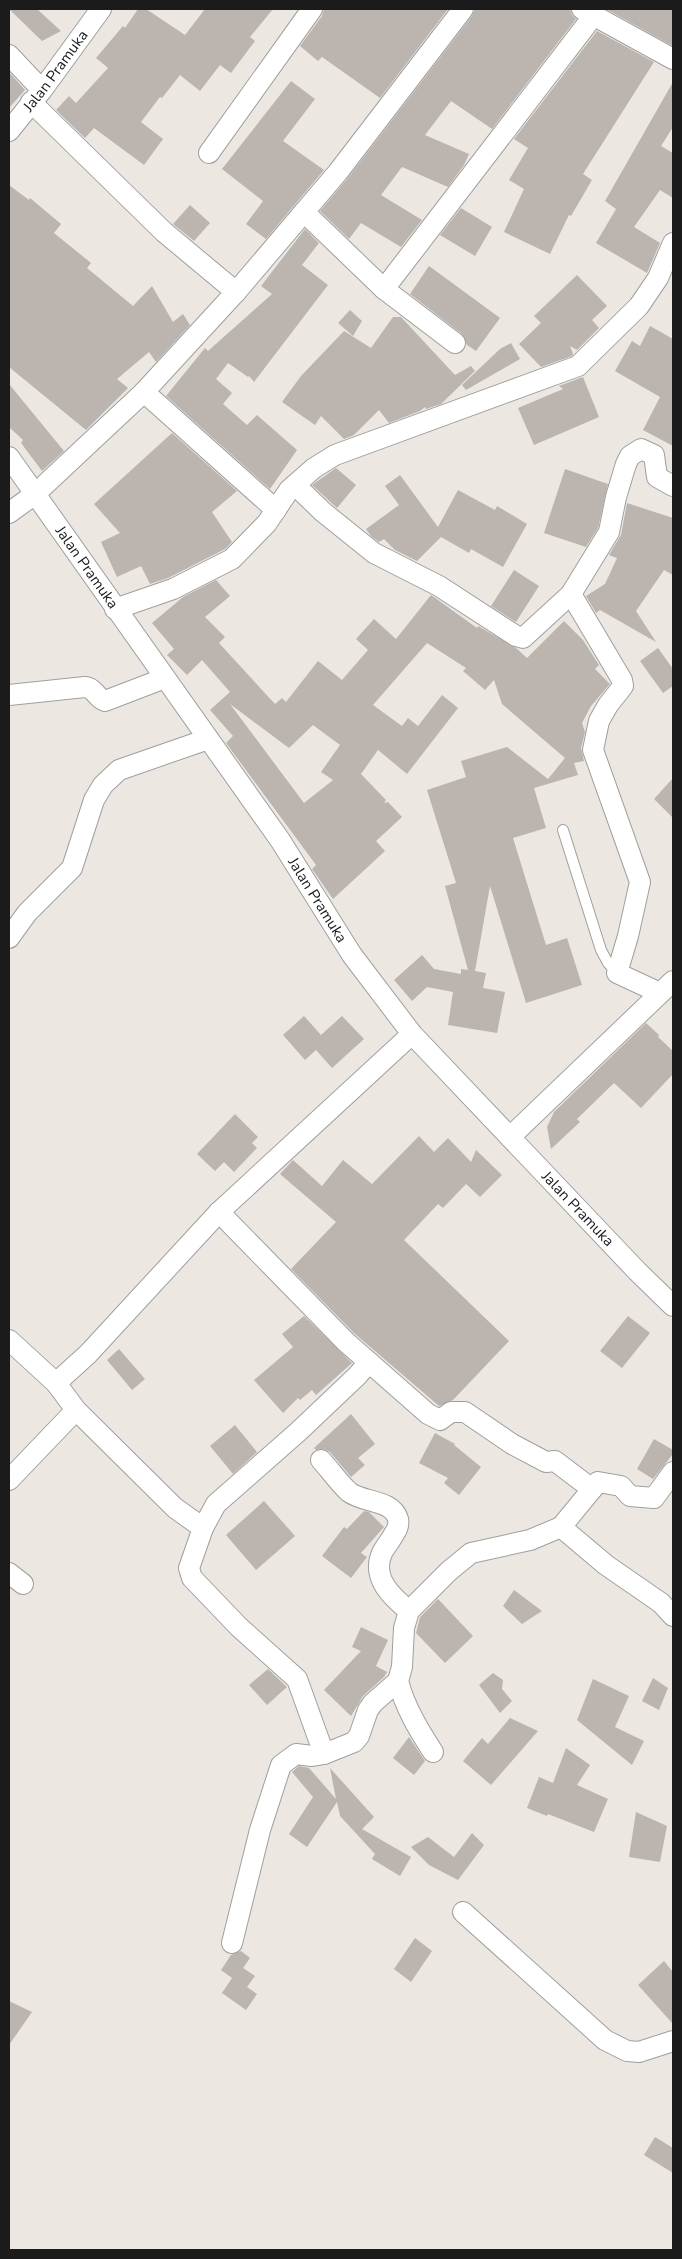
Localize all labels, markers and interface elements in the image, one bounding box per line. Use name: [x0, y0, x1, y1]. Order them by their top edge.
street label: Jalan Pramuka: [18, 26, 92, 117]
street label: Jalan Pramuka: [50, 521, 123, 613]
street label: Jalan Pramuka: [283, 853, 352, 946]
street label: Jalan Pramuka: [537, 1166, 618, 1251]

